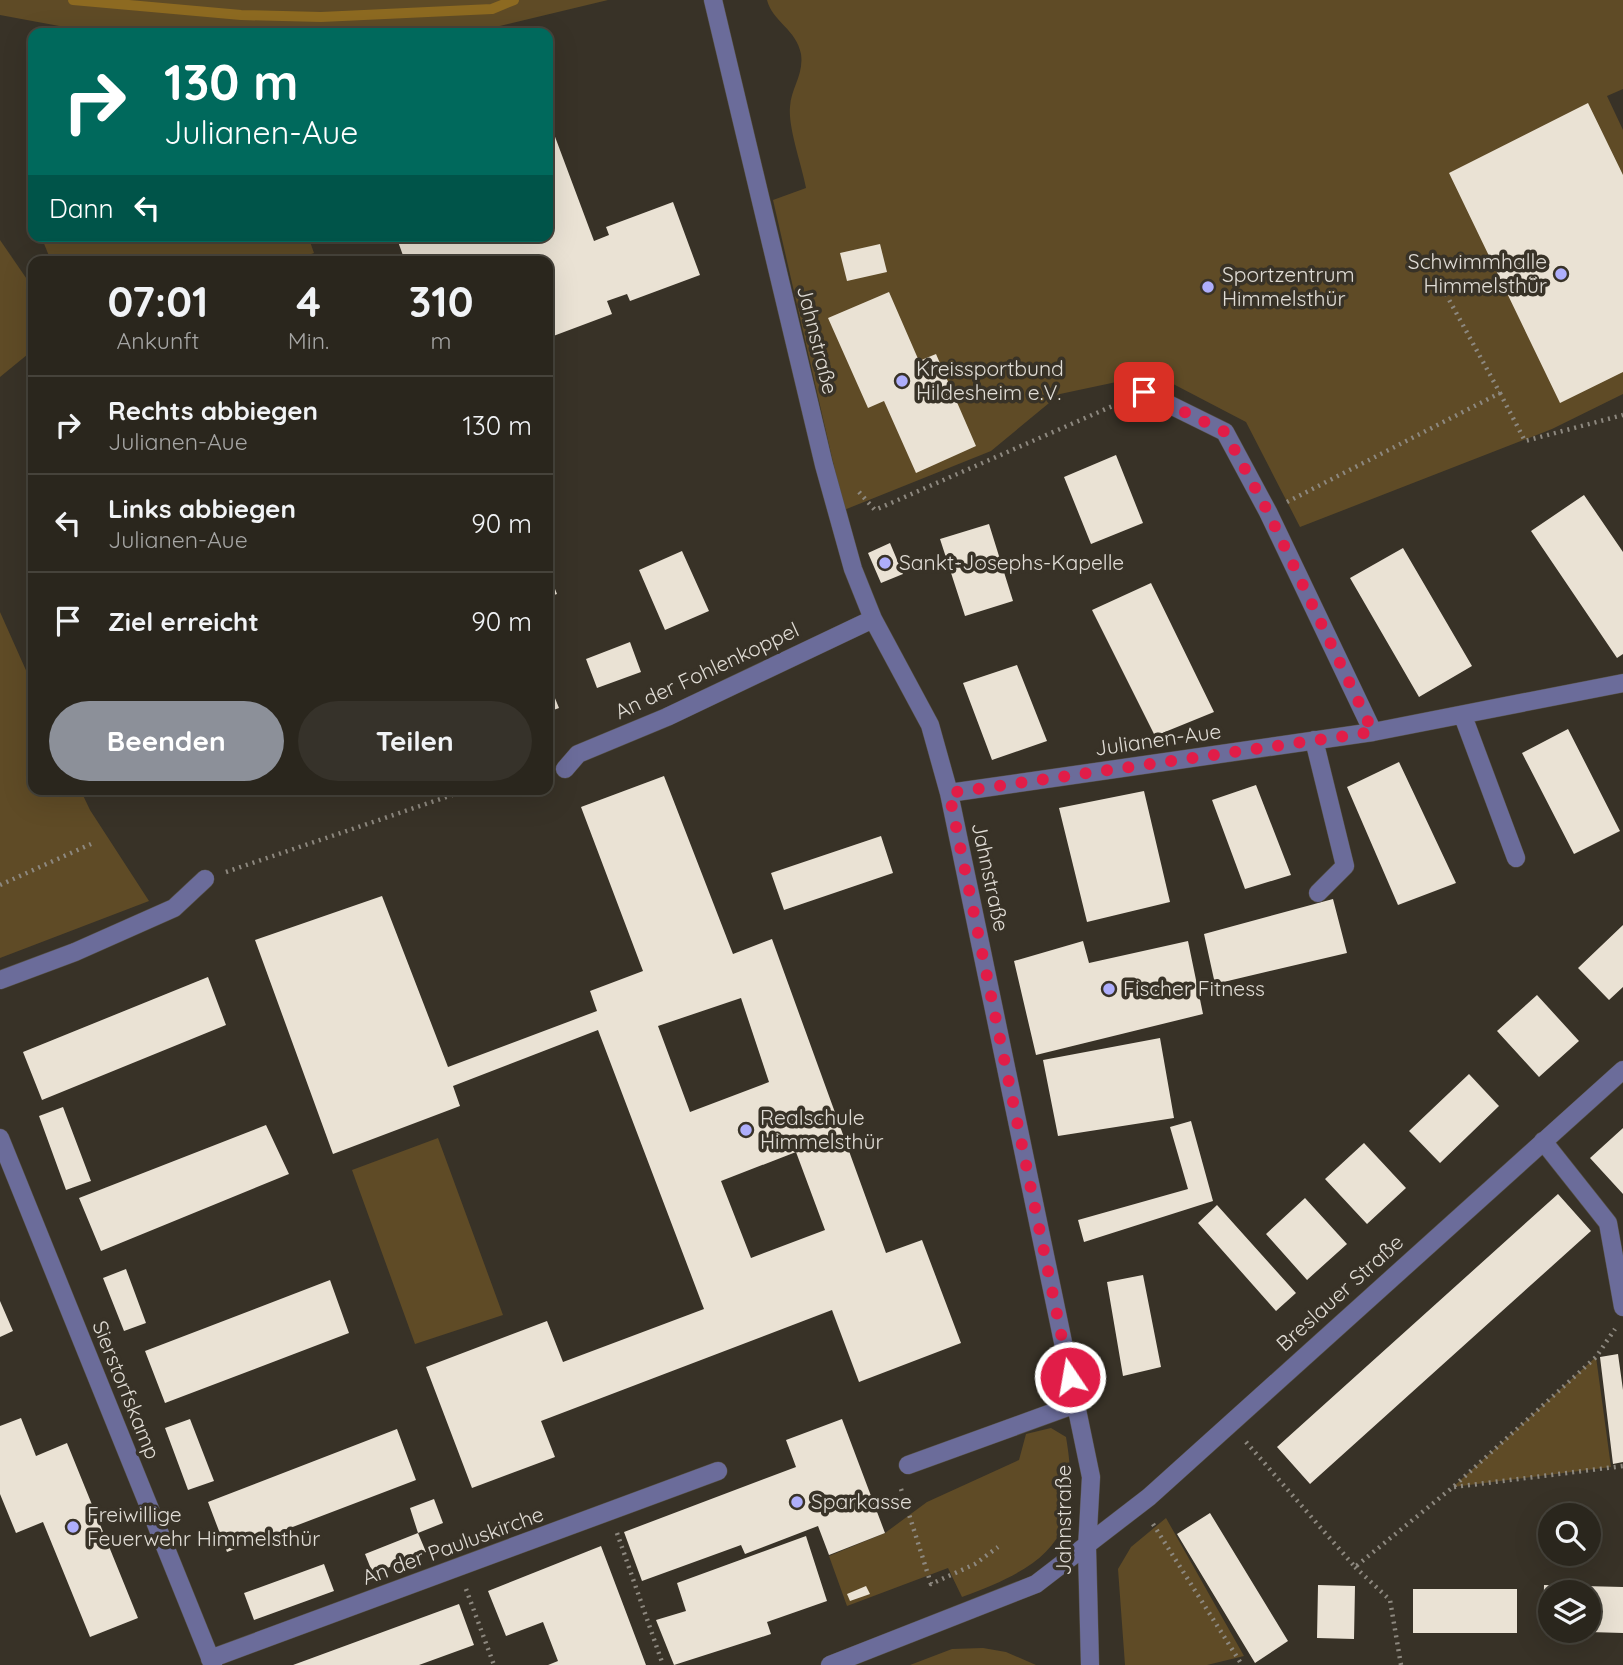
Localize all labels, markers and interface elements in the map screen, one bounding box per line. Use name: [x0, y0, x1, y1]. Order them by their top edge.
text: 130 m: [164, 51, 298, 112]
icon: right: [49, 56, 140, 147]
text: Julianen-Aue: [164, 112, 358, 152]
icon: left: [128, 189, 166, 227]
text: Dann: [49, 192, 114, 225]
place label: Schwimmhalle Himmelsthür: [1408, 248, 1547, 298]
place label: Sportzentrum Himmelsthür: [1222, 261, 1355, 311]
marker: Schwimmhalle Himmelsthür: [1553, 266, 1569, 282]
text: 07:01: [108, 275, 208, 328]
text: 4: [296, 275, 321, 328]
text: 310: [409, 275, 473, 328]
marker: Sportzentrum Himmelsthür: [1200, 279, 1216, 295]
street label: Jahnstraße: [792, 283, 844, 397]
text: Ankunft: [116, 326, 199, 355]
text: Min.: [288, 326, 329, 355]
text: m: [431, 326, 452, 355]
place label: Kreissportbund Hildesheim e.V.: [916, 355, 1064, 405]
pin: [1114, 362, 1174, 422]
marker: Kreissportbund Hildesheim e.V.: [894, 373, 910, 389]
icon: arrive: [1125, 373, 1163, 411]
text: Rechts abbiegen: [108, 394, 318, 427]
icon: right: [49, 406, 87, 444]
text: 130 m: [462, 409, 532, 442]
text: Julianen-Aue: [108, 427, 248, 456]
text: Links abbiegen: [108, 492, 296, 525]
icon: left: [49, 504, 87, 542]
text: 90 m: [471, 507, 532, 540]
text: Julianen-Aue: [108, 525, 248, 554]
place label: Sankt-Josephs-Kapelle: [899, 549, 1124, 575]
marker: Sankt-Josephs-Kapelle: [877, 555, 893, 571]
icon: arrive: [49, 602, 87, 640]
text: Ziel erreicht: [108, 605, 259, 638]
text: 90 m: [471, 605, 532, 638]
street label: An der Fohlenkoppel: [610, 616, 803, 724]
button: Beenden: [49, 701, 284, 781]
button: Teilen: [298, 701, 532, 781]
street label: Julianen-Aue: [1093, 717, 1223, 761]
street label: Jahnstraße: [967, 820, 1015, 934]
place label: Fischer Fitness: [1123, 975, 1265, 1001]
marker: Fischer Fitness: [1101, 981, 1117, 997]
place label: Realschule Himmelsthür: [760, 1104, 884, 1154]
marker: Realschule Himmelsthür: [738, 1122, 754, 1138]
street label: Breslauer Straße: [1270, 1228, 1408, 1356]
street label: Sierstorfskamp: [87, 1317, 167, 1463]
position arrow: [1033, 1340, 1107, 1414]
street label: Jahnstraße: [1050, 1465, 1076, 1575]
place label: Sparkasse: [811, 1488, 912, 1514]
marker: Sparkasse: [789, 1494, 805, 1510]
street label: An der Pauluskirche: [358, 1500, 547, 1590]
place label: Freiwillige Feuerwehr Himmelsthür: [87, 1501, 320, 1551]
map controls: [1538, 1503, 1601, 1643]
button: search: [1538, 1503, 1601, 1566]
marker: Freiwillige Feuerwehr Himmelsthür: [65, 1519, 81, 1535]
button: layers: [1538, 1580, 1601, 1643]

